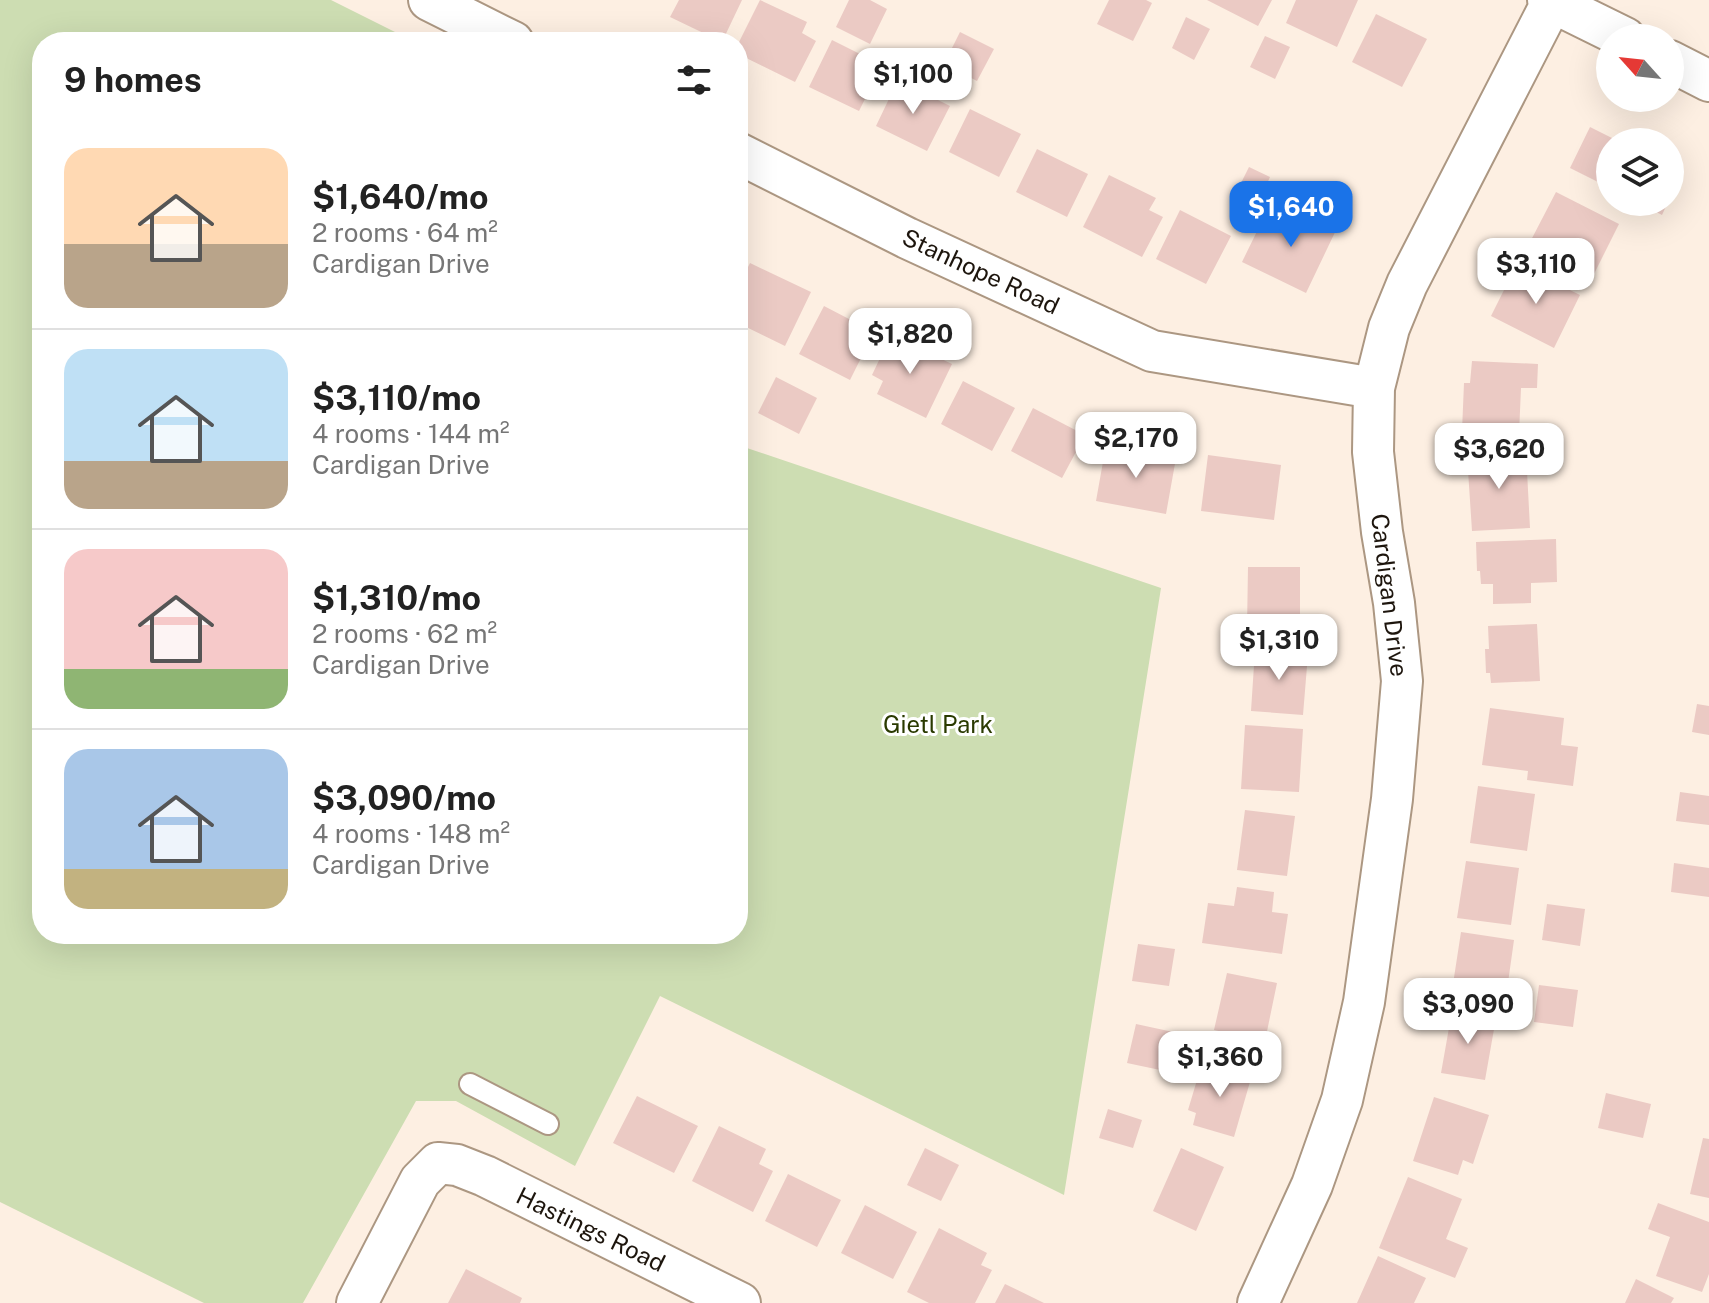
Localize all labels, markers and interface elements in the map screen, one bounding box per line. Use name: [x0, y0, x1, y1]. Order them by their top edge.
north arrow: [1596, 24, 1684, 112]
map controls: [1596, 24, 1684, 216]
pin: $1,100: [848, 48, 978, 116]
icon: filters: [672, 58, 716, 102]
text: $1,100: [873, 58, 953, 89]
text: 9 homes: [64, 60, 202, 100]
button: layers: [1596, 128, 1684, 216]
text: $1,640/mo: [312, 177, 489, 217]
icon: home: [128, 180, 224, 276]
pin: $1,640: [1226, 181, 1356, 249]
text: $1,640: [1248, 191, 1334, 222]
text: 2 rooms · 64 m²: [312, 217, 498, 248]
street label: Stanhope Road: [898, 222, 1064, 320]
pin: $3,110: [1471, 238, 1601, 306]
text: Cardigan Drive: [312, 248, 490, 279]
text: $3,110: [1495, 248, 1577, 279]
pin: $1,820: [845, 308, 975, 376]
text: $1,820: [867, 318, 953, 349]
text: $3,110/mo: [312, 378, 481, 418]
icon: home: [128, 381, 224, 477]
pin: $2,170: [1071, 412, 1201, 480]
text: 4 rooms · 144 m²: [312, 418, 510, 449]
text: $2,170: [1093, 422, 1179, 453]
pin: $3,620: [1434, 423, 1564, 491]
text: $3,620: [1453, 433, 1545, 464]
text: Cardigan Drive: [312, 449, 490, 480]
street label: Cardigan Drive: [1366, 512, 1414, 678]
text: $1,310/mo: [312, 578, 481, 618]
icon: home: [128, 581, 224, 677]
pin: $1,310: [1214, 614, 1344, 682]
text: 2 rooms · 62 m²: [312, 618, 497, 649]
text: $1,310: [1238, 624, 1320, 655]
text: Cardigan Drive: [312, 649, 490, 680]
park label: Gietl Park: [883, 710, 993, 738]
text: $3,090/mo: [312, 778, 496, 818]
icon: home: [128, 781, 224, 877]
text: 4 rooms · 148 m²: [312, 818, 510, 849]
text: Cardigan Drive: [312, 849, 490, 880]
pin: $3,090: [1403, 978, 1533, 1046]
text: $3,090: [1422, 988, 1514, 1019]
pin: $1,360: [1155, 1031, 1285, 1099]
text: $1,360: [1176, 1041, 1264, 1072]
street label: Hastings Road: [512, 1181, 670, 1277]

